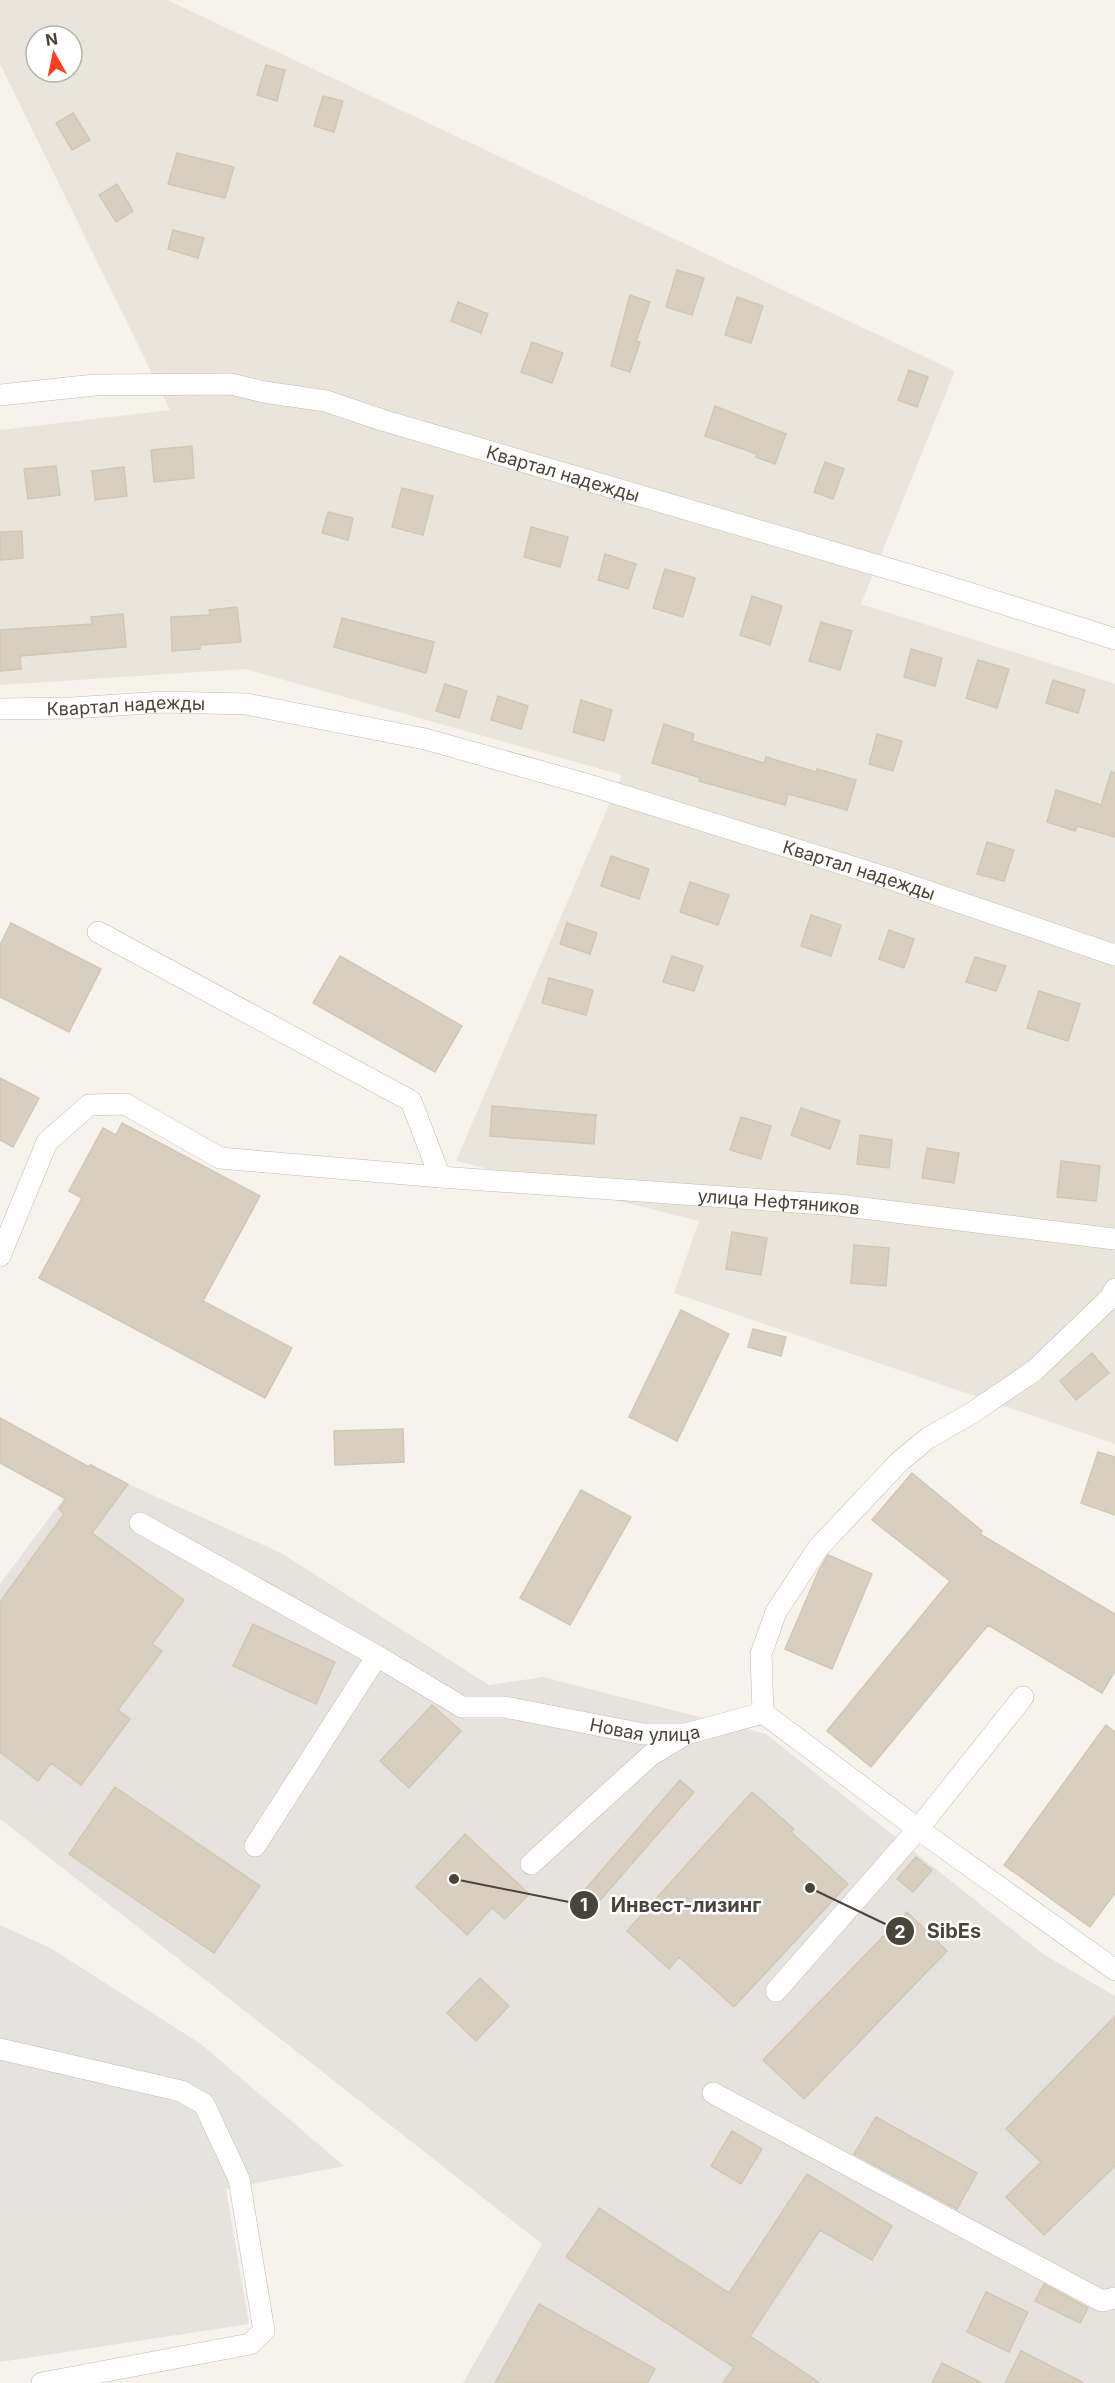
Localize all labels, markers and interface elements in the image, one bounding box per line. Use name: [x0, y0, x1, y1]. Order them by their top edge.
north arrow: [24, 24, 84, 84]
text: N: [44, 28, 59, 50]
street label: Квартал надежды: [484, 441, 642, 506]
street label: Квартал надежды: [47, 691, 205, 719]
street label: Квартал надежды: [780, 836, 938, 904]
street label: улица Нефтяников: [697, 1185, 861, 1218]
street label: Новая улица: [588, 1713, 702, 1745]
callout: Инвест-лизинг: [569, 1886, 773, 1924]
text: Инвест-лизинг: [611, 1893, 761, 1917]
text: 1: [580, 1894, 588, 1915]
callout: SibEs: [885, 1912, 994, 1950]
text: SibEs: [927, 1919, 981, 1943]
text: 2: [894, 1921, 906, 1942]

